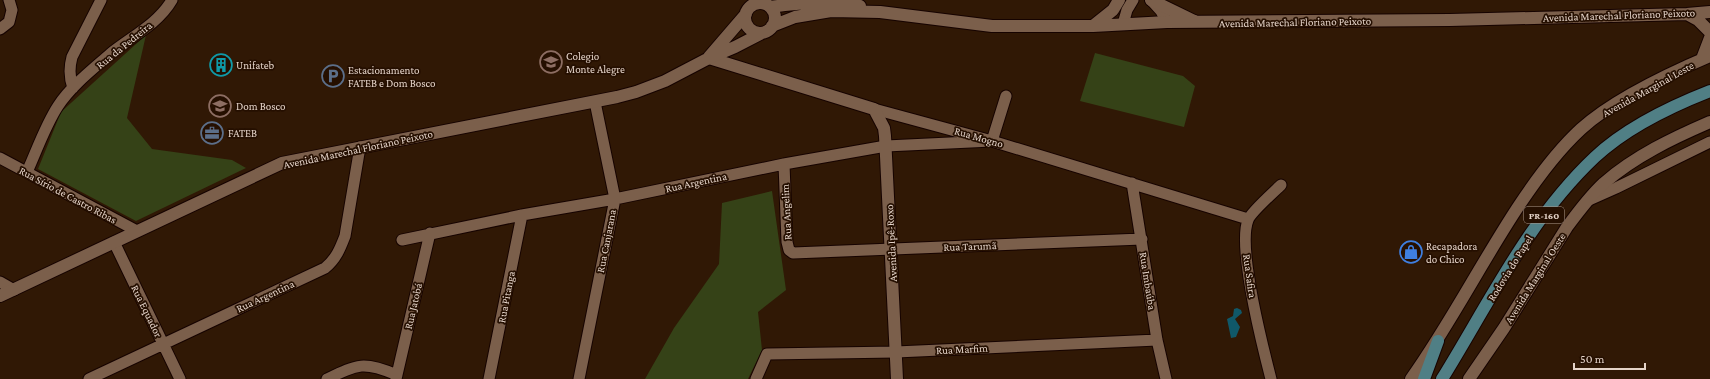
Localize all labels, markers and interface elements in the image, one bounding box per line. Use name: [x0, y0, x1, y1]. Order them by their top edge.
street label: Avenida Marechal Floriano Peixoto: [1543, 6, 1696, 24]
street label: Avenida Marechal Floriano Peixoto: [1219, 15, 1372, 29]
street label: Rua da Pedreira: [94, 19, 154, 71]
school or university icon: Colegio Monte Alegre: [538, 49, 564, 75]
place label: Colegio Monte Alegre: [566, 50, 625, 76]
building icon: Unifateb: [208, 52, 234, 78]
place label: Unifateb: [236, 59, 275, 71]
street label: Avenida Marginal Leste: [1600, 59, 1696, 120]
parking icon: Estacionamento FATEB e Dom Bosco: [320, 63, 346, 89]
place label: Estacionamento FATEB e Dom Bosco: [348, 64, 436, 89]
school or university icon: Dom Bosco: [207, 93, 233, 119]
place label: Dom Bosco: [236, 100, 286, 112]
office icon: FATEB: [199, 120, 225, 146]
street label: Rua Mogno: [953, 124, 1005, 151]
place label: FATEB: [228, 127, 257, 139]
street label: Avenida Marechal Floriano Peixoto: [282, 127, 434, 171]
street label: Rua Sírio de Castro Ribas: [17, 164, 119, 226]
street label: Rua Argentina: [664, 170, 728, 195]
street label: Rua Angelim: [779, 184, 794, 240]
street label: Avenida Ipê-Roxo: [883, 203, 900, 282]
road number: PR-160: [1524, 207, 1564, 223]
street label: Rua Canjarana: [594, 208, 619, 274]
street label: Avenida Marginal Oeste: [1502, 230, 1569, 326]
street label: Rodovia do Papel: [1485, 233, 1536, 304]
street label: Rua Tarumã: [943, 239, 997, 253]
shop icon: Recapadora do Chico: [1398, 239, 1424, 265]
place label: Recapadora do Chico: [1426, 240, 1477, 265]
street label: Rua Imbaúba: [1138, 251, 1158, 311]
street label: Rua Safira: [1241, 253, 1259, 299]
street label: Rua Pitanga: [495, 270, 518, 324]
street label: Rua Argentina: [234, 277, 296, 316]
street label: Rua Jatobá: [402, 282, 425, 331]
street label: Rua Equador: [128, 283, 165, 340]
street label: Rua Marfim: [936, 342, 988, 356]
scale bar: [1574, 345, 1645, 371]
text: 50 m: [1580, 352, 1605, 366]

